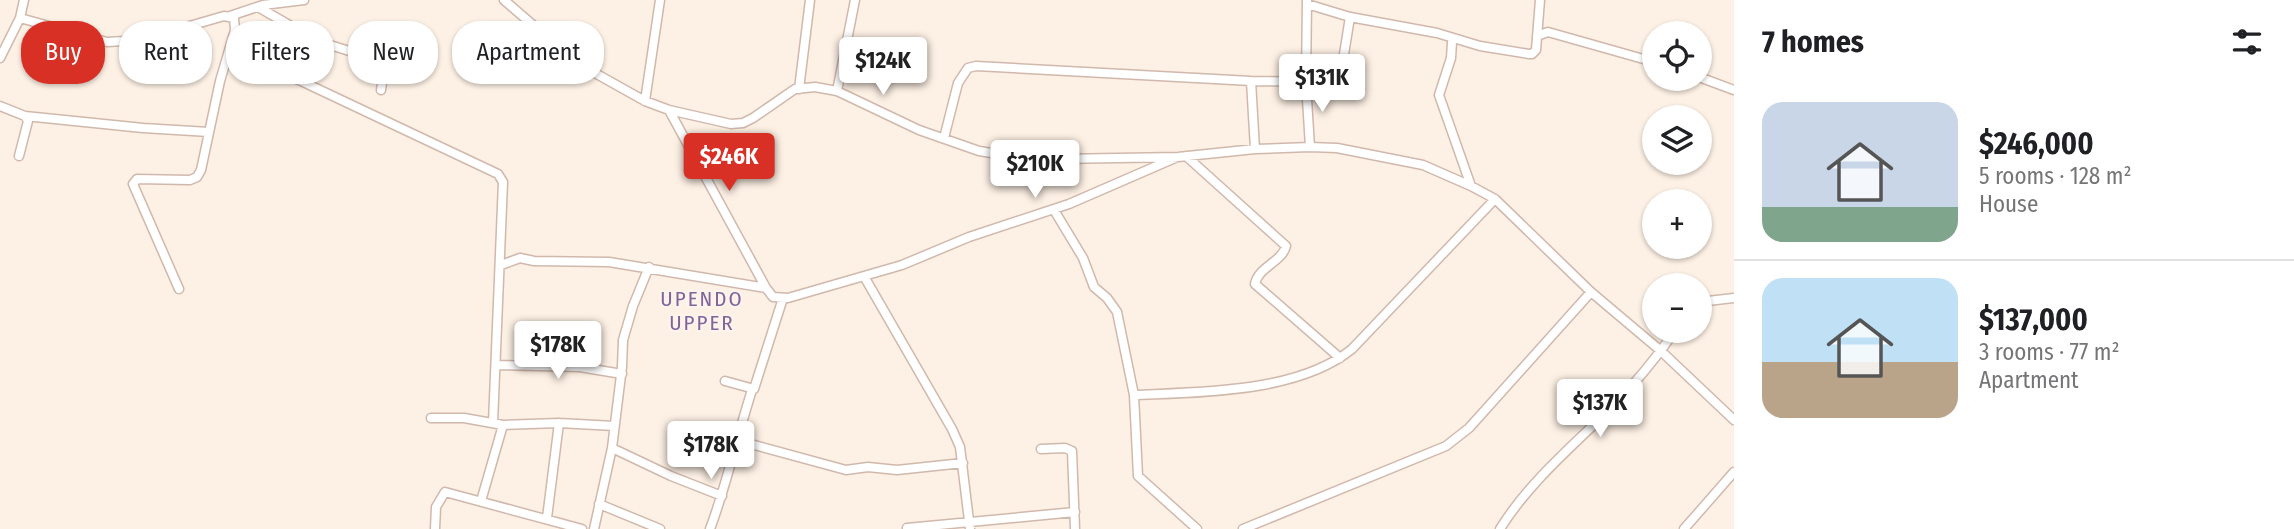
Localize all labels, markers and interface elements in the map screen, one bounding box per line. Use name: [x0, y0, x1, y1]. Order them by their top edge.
chip: Buy: [21, 21, 105, 84]
chip: Rent: [119, 21, 212, 84]
chip: Filters: [226, 21, 334, 84]
chip: New: [348, 21, 438, 84]
chip: Apartment: [452, 21, 604, 84]
map controls: [1642, 21, 1712, 343]
button: locate: [1642, 21, 1712, 91]
icon: filters: [2228, 23, 2266, 61]
text: 7 homes: [1762, 24, 1864, 60]
pin: $124K: [834, 38, 932, 97]
text: $124K: [855, 46, 911, 74]
pin: $131K: [1273, 54, 1371, 114]
text: $131K: [1295, 63, 1349, 91]
button: layers: [1642, 105, 1712, 175]
text: $246,000: [1979, 126, 2094, 162]
icon: home: [1818, 130, 1902, 214]
pin: $246K: [680, 134, 778, 193]
pin: $210K: [986, 140, 1084, 200]
text: $246K: [700, 142, 758, 170]
text: $210K: [1006, 149, 1064, 177]
text: 5 rooms · 128 m²: [1979, 162, 2132, 190]
button: +: [1642, 189, 1712, 259]
text: House: [1979, 190, 2038, 218]
button: −: [1642, 273, 1712, 343]
district label: UPENDO UPPER: [660, 286, 744, 336]
text: $137,000: [1979, 302, 2088, 338]
icon: home: [1818, 306, 1902, 390]
pin: $178K: [509, 322, 607, 381]
text: $178K: [530, 330, 586, 358]
text: 3 rooms · 77 m²: [1979, 338, 2120, 366]
text: Apartment: [1979, 366, 2079, 394]
pin: $137K: [1551, 380, 1649, 439]
text: $137K: [1573, 388, 1627, 416]
pin: $178K: [662, 421, 760, 481]
text: $178K: [683, 430, 739, 458]

